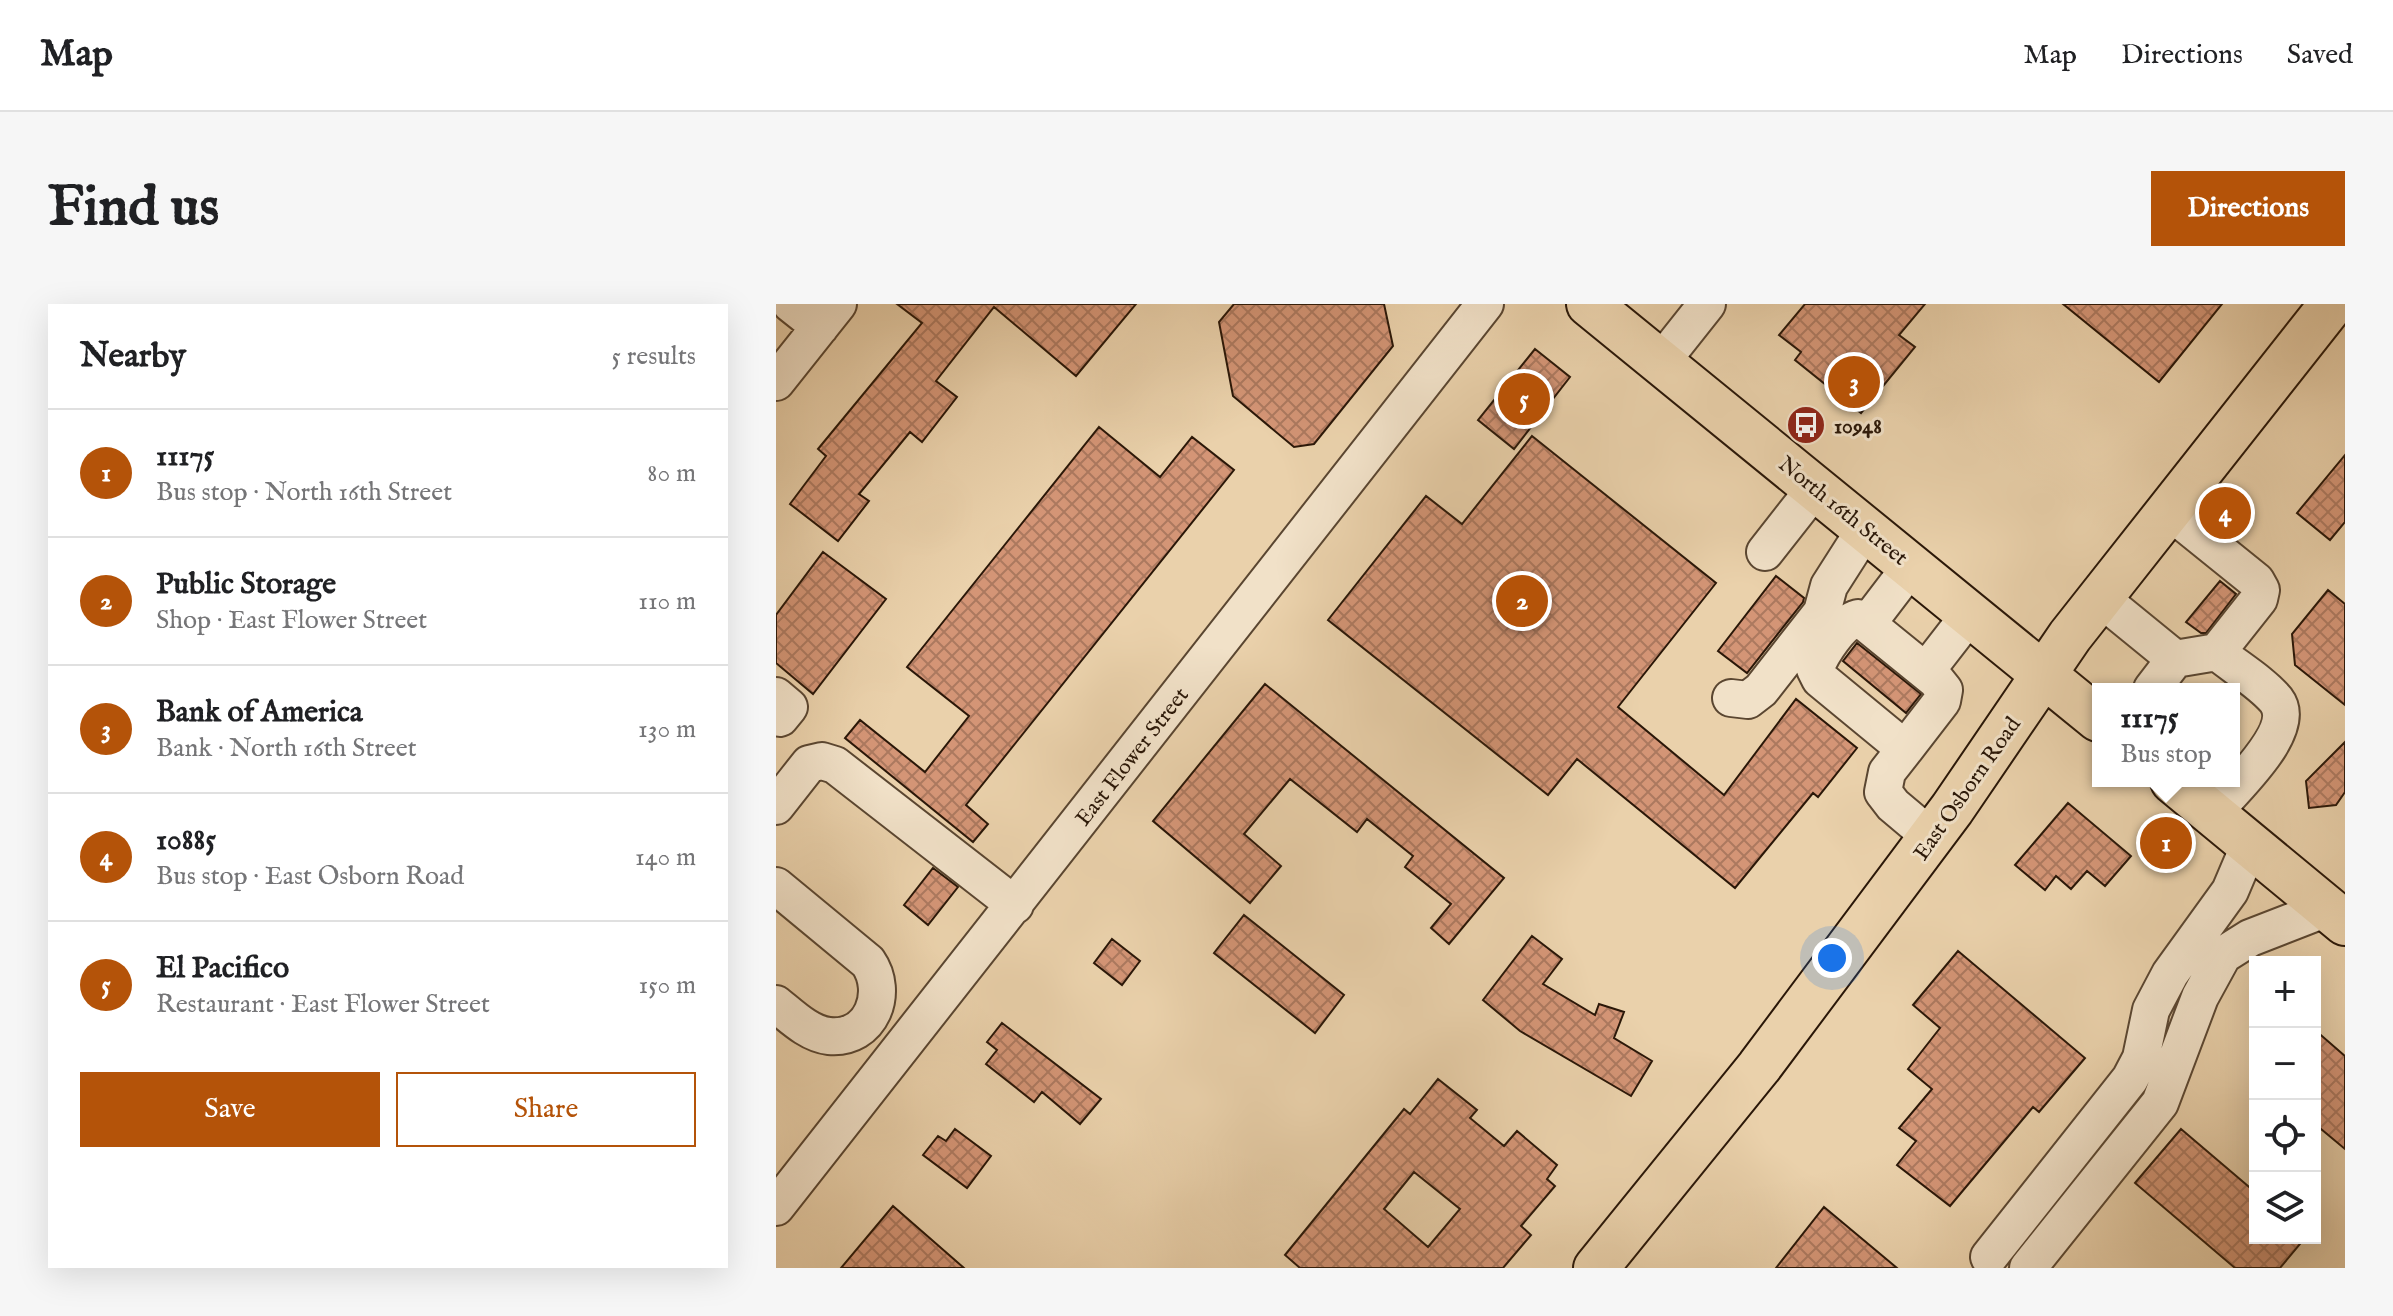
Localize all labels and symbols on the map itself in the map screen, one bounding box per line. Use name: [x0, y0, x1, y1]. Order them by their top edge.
pin: 3: [1828, 352, 1880, 412]
pin: 5: [1498, 369, 1550, 429]
bus stop icon: 10948: [1785, 404, 1827, 446]
place label: 10948: [1834, 413, 1882, 441]
street label: North 16th Street: [1772, 451, 1914, 573]
pin: 4: [2199, 483, 2251, 543]
pin: 2: [1496, 571, 1548, 631]
street label: East Flower Street: [1070, 682, 1196, 832]
street label: East Osborn Road: [1908, 712, 2028, 866]
pin: 1: [2140, 813, 2192, 873]
your location: [1812, 938, 1852, 978]

